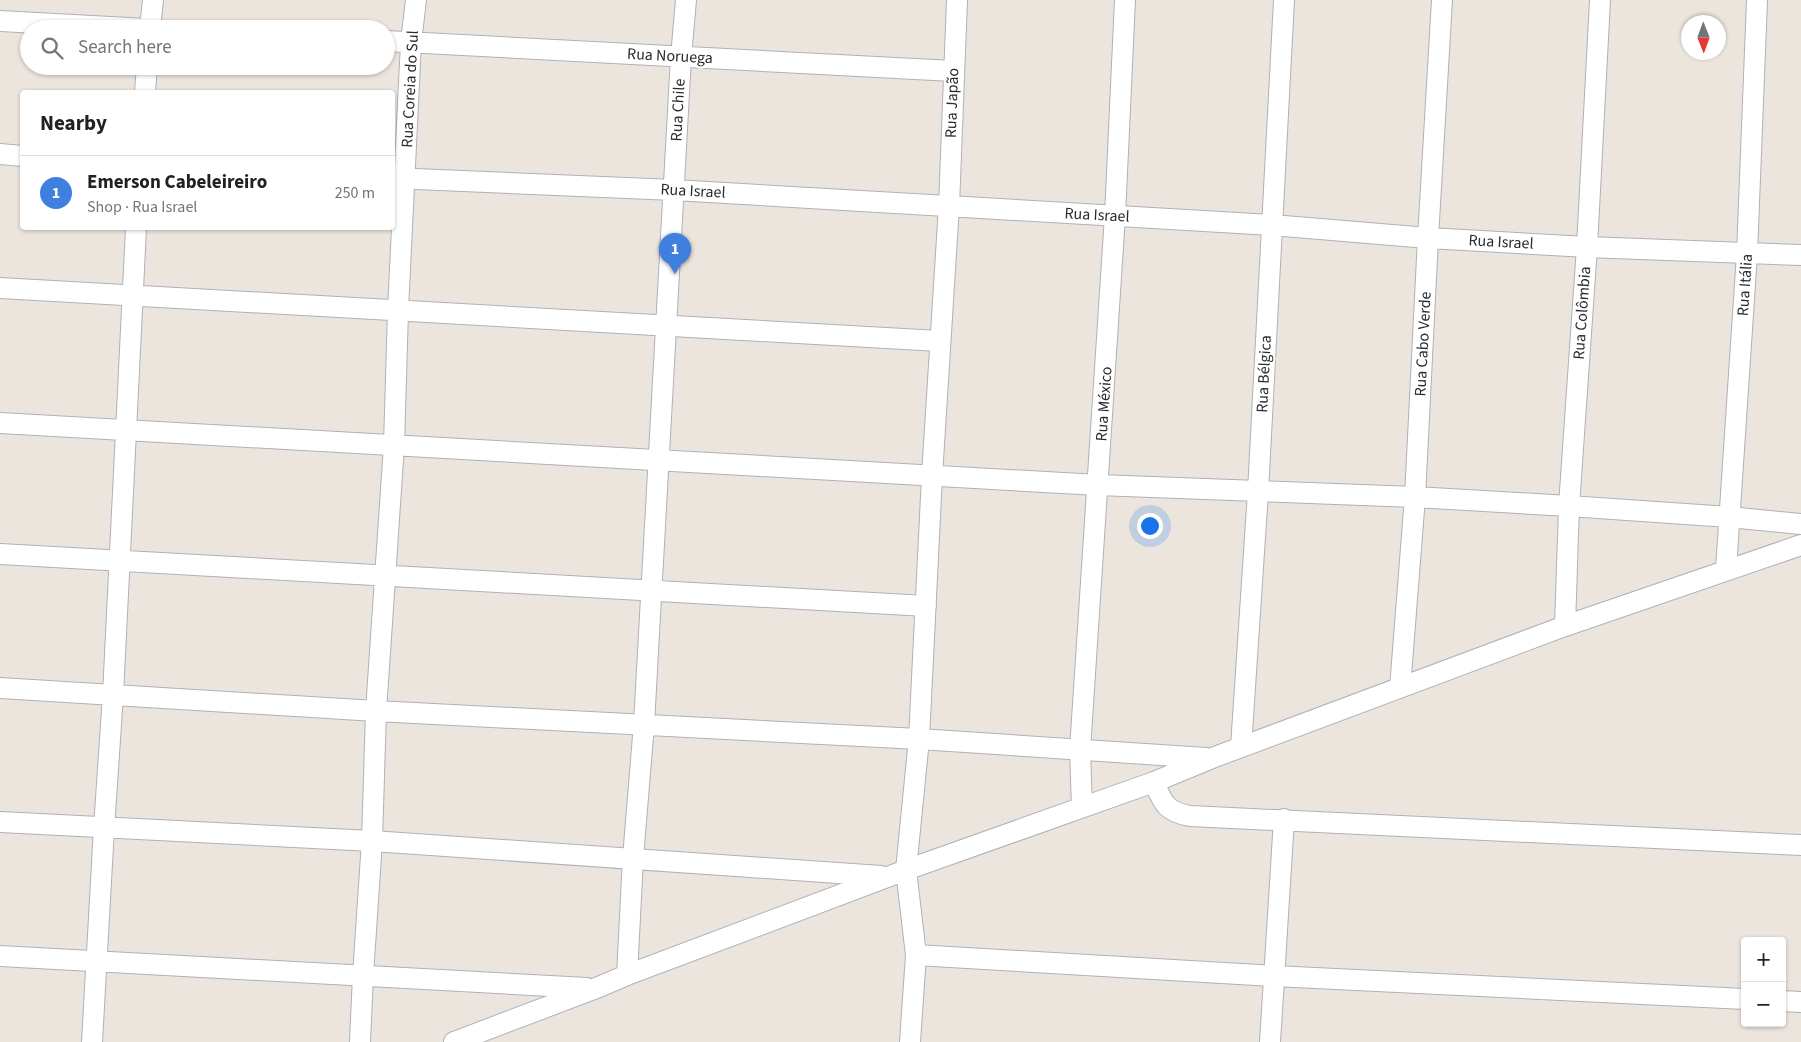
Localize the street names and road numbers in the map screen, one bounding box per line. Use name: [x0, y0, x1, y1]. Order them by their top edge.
street label: Rua Coreia do Sul: [396, 30, 424, 148]
street label: Rua Noruega: [626, 43, 714, 69]
street label: Rua Japão: [940, 68, 964, 138]
street label: Rua Chile: [665, 78, 691, 142]
street label: Rua Israel: [660, 178, 726, 204]
street label: Rua Israel: [1064, 202, 1130, 228]
street label: Rua Israel: [1468, 229, 1534, 255]
street label: Rua Itália: [1732, 253, 1758, 317]
street label: Rua Colômbia: [1568, 265, 1596, 361]
street label: Rua Cabo Verde: [1409, 291, 1437, 397]
street label: Rua Bélgica: [1251, 335, 1277, 413]
street label: Rua México: [1090, 366, 1118, 442]

